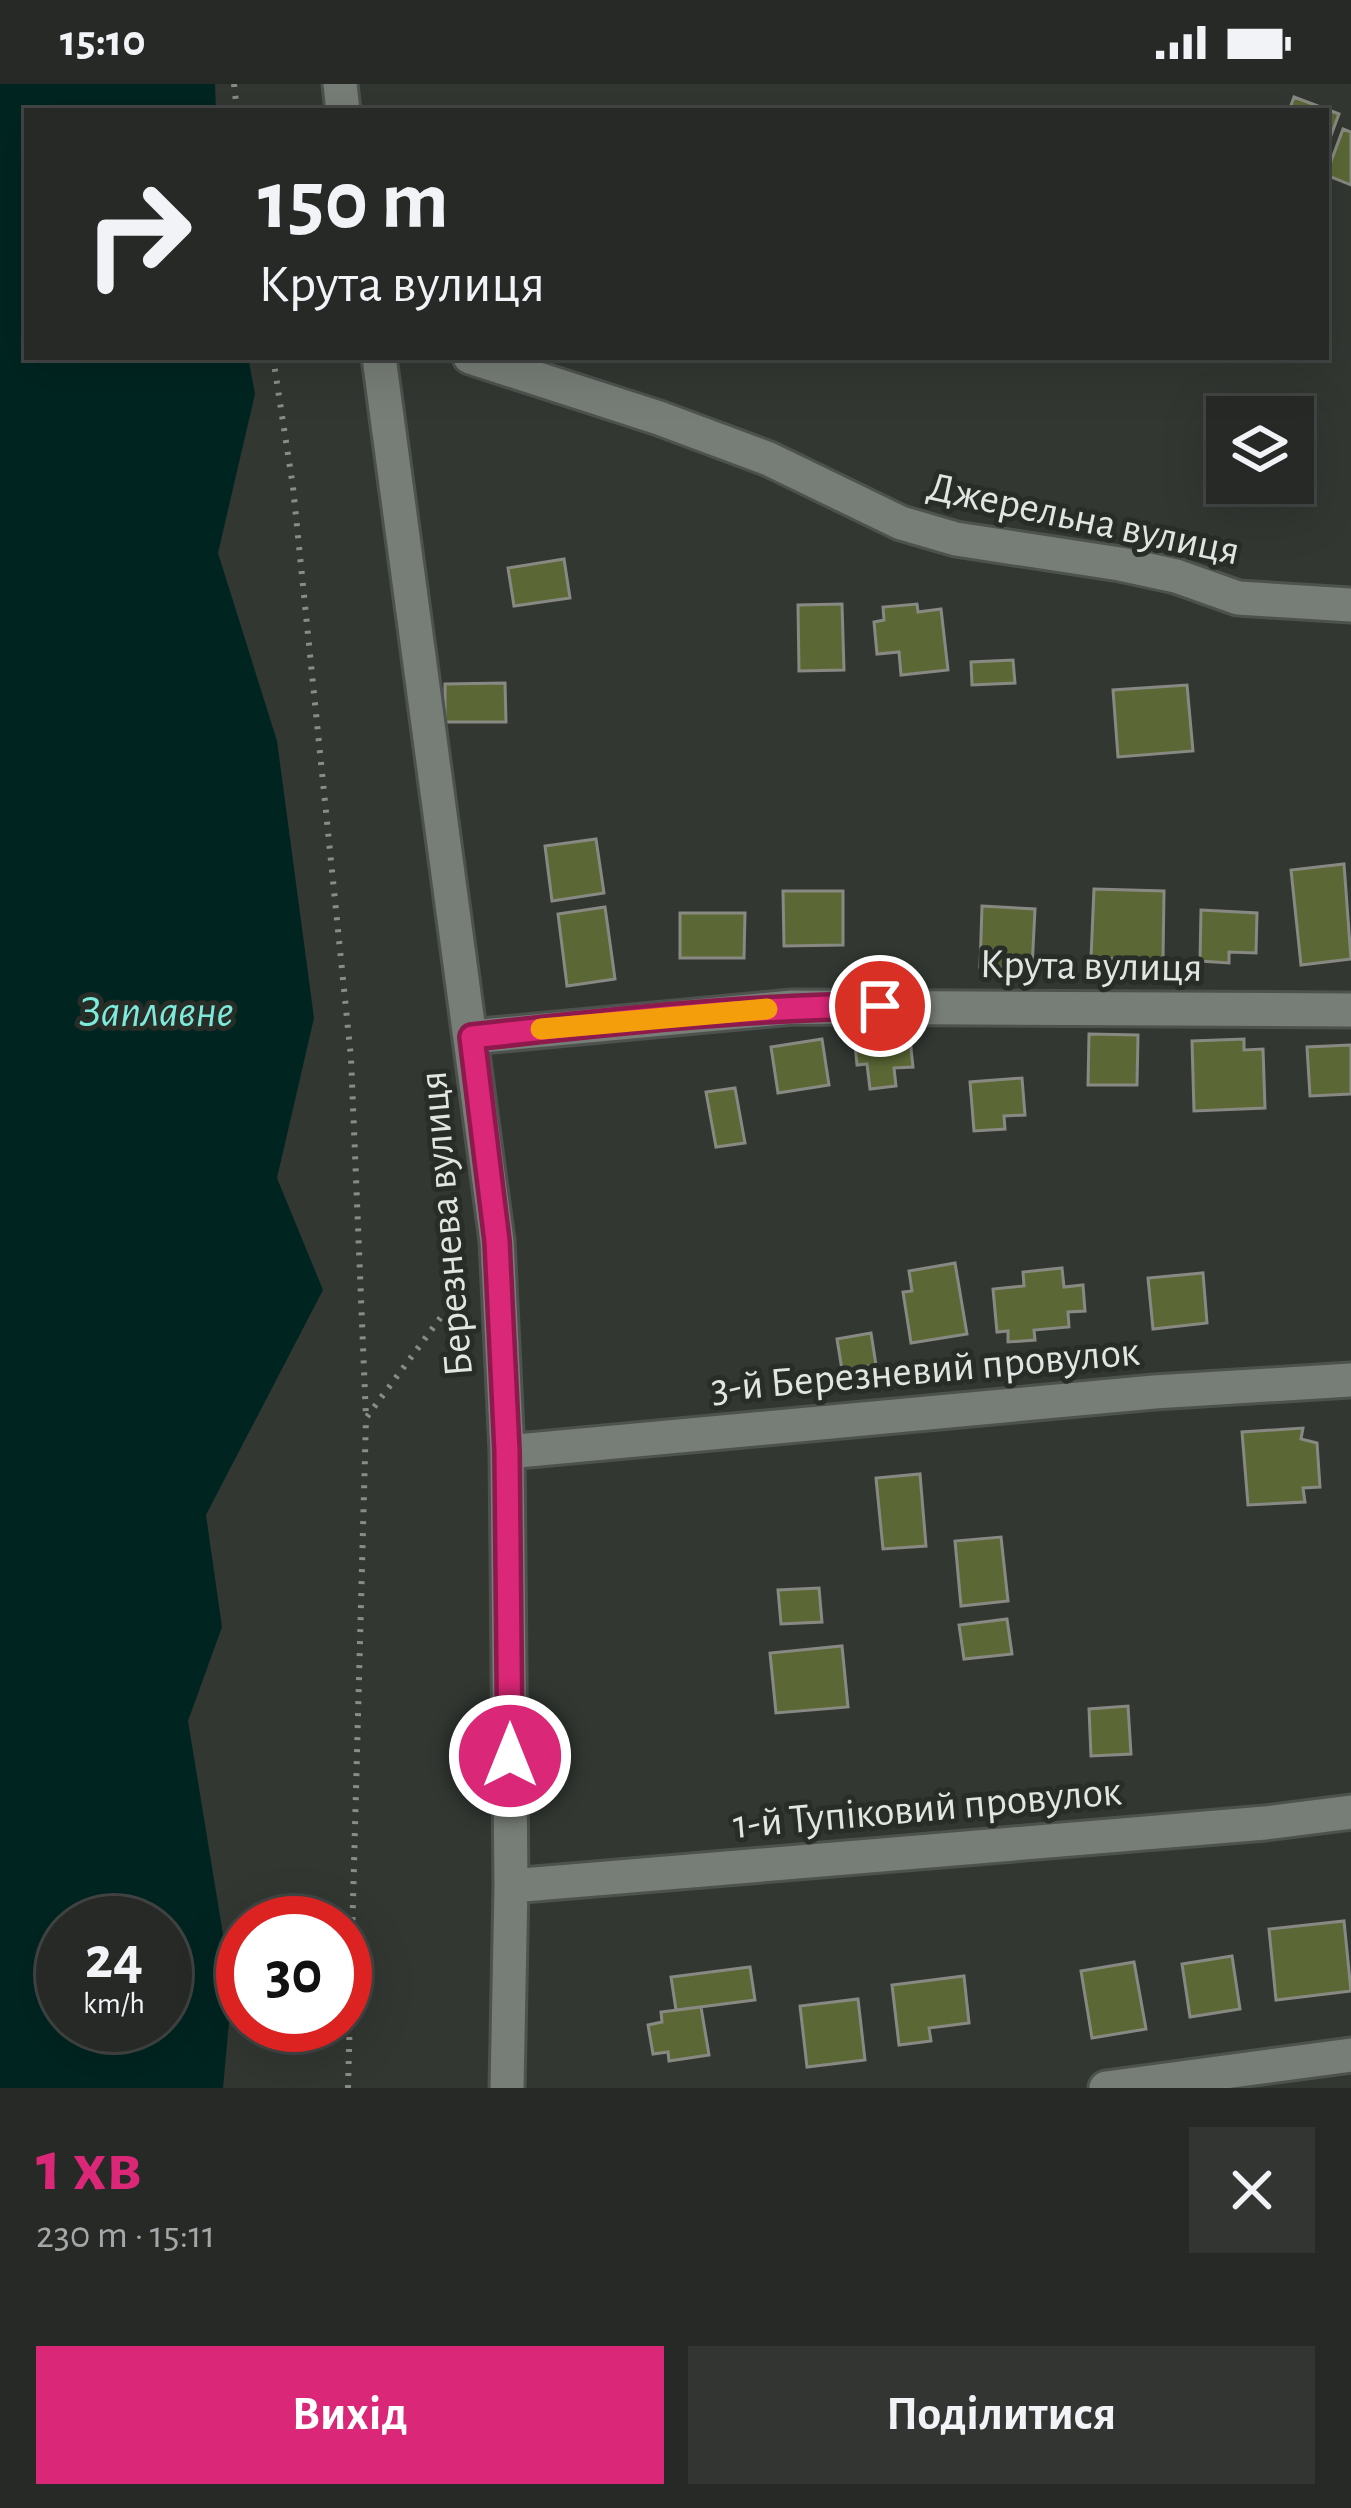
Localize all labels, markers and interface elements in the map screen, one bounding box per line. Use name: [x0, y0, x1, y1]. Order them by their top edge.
text: 15:10: [60, 19, 146, 64]
icon: right: [60, 156, 216, 312]
text: 150 m: [258, 160, 449, 244]
text: Крута вулиця: [258, 258, 545, 312]
map controls: [1206, 396, 1314, 504]
button: layers: [1206, 396, 1314, 504]
street label: Джерельна вулиця: [924, 465, 1244, 573]
street label: Крута вулиця: [979, 943, 1203, 989]
pin: [829, 955, 931, 1057]
icon: arrive: [847, 973, 913, 1039]
water label: Заплавне: [79, 990, 233, 1035]
street label: Березнева вулиця: [412, 1069, 480, 1379]
street label: 3-й Березневий провулок: [709, 1330, 1141, 1410]
position arrow: [447, 1693, 573, 1819]
street label: 1-й Тупіковий провулок: [731, 1770, 1123, 1846]
speed limit sign: 30: [216, 1896, 372, 2052]
text: 24: [85, 1929, 143, 1989]
text: km/h: [83, 1989, 145, 2019]
button: close: [1189, 2127, 1315, 2253]
text: 1 хв: [36, 2131, 142, 2203]
text: 230 m · 15:11: [36, 2216, 215, 2255]
button: Вихід: [36, 2346, 664, 2484]
button: Поділитися: [688, 2346, 1315, 2484]

